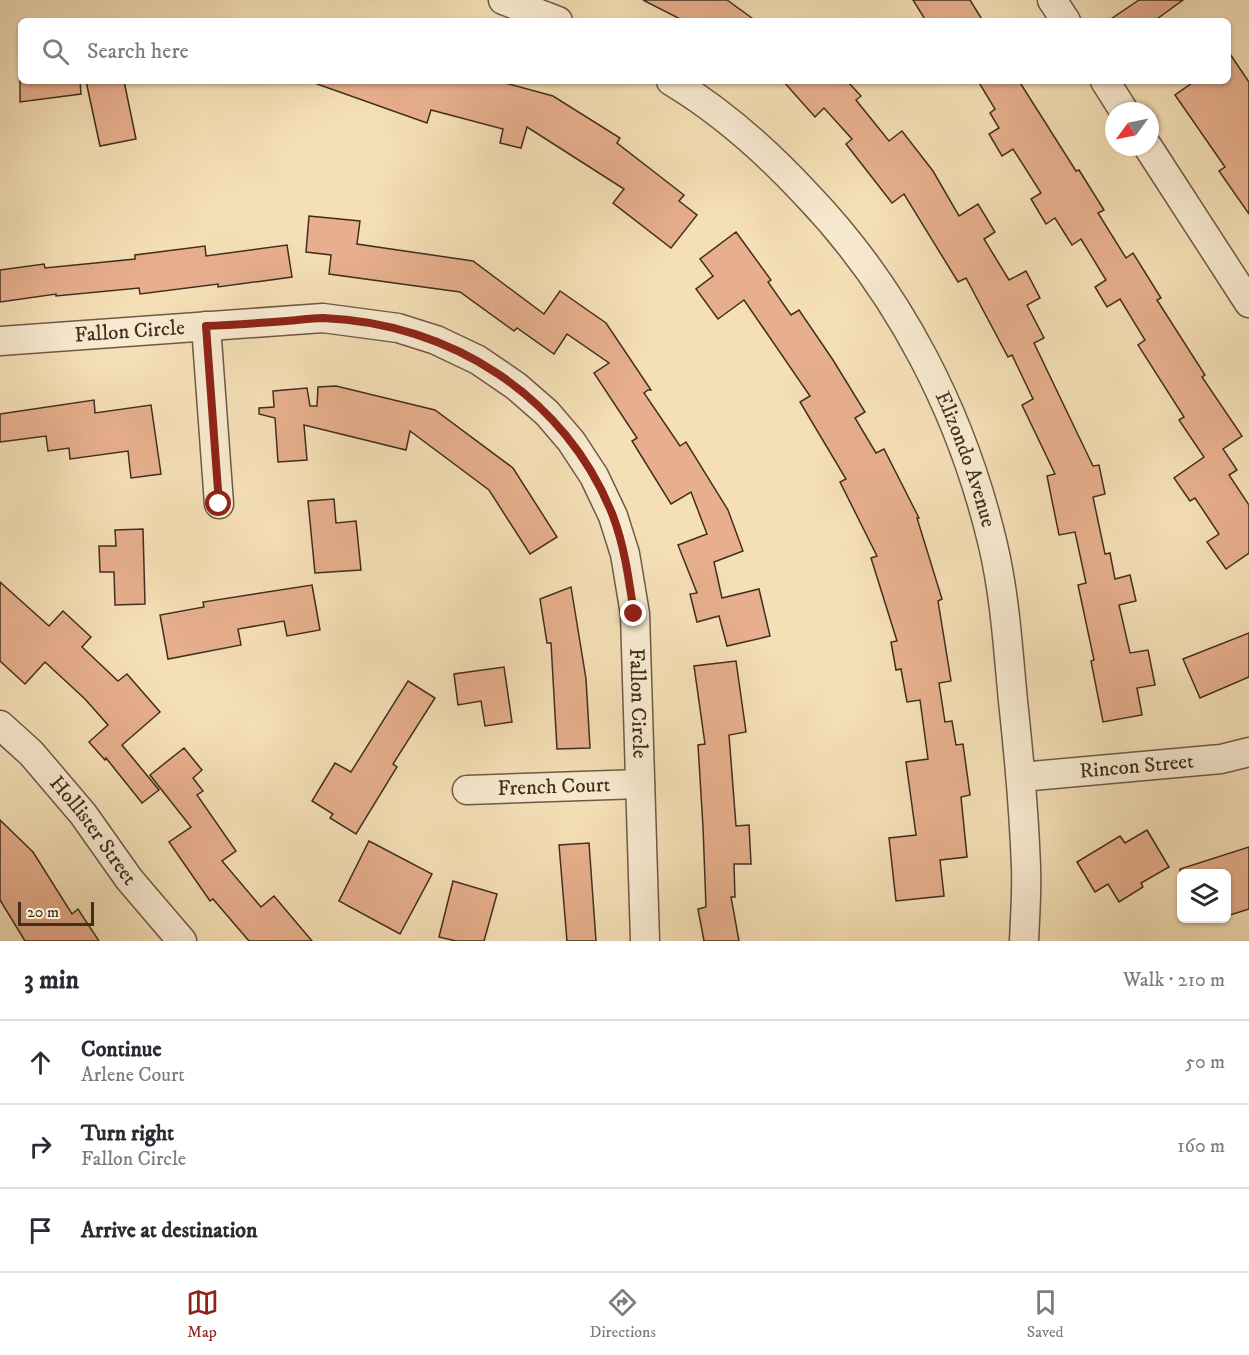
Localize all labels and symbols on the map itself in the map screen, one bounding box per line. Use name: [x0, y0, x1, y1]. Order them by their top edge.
north arrow: [1105, 102, 1159, 156]
street label: Fallon Circle: [74, 315, 186, 349]
street label: Elizondo Avenue: [929, 387, 1001, 531]
route start: [205, 490, 231, 516]
route end: [620, 600, 646, 626]
street label: Fallon Circle: [623, 648, 652, 759]
street label: Rincon Street: [1078, 748, 1195, 785]
street label: Hollister Street: [43, 771, 142, 891]
street label: French Court: [497, 772, 611, 802]
scale bar: [18, 899, 94, 926]

